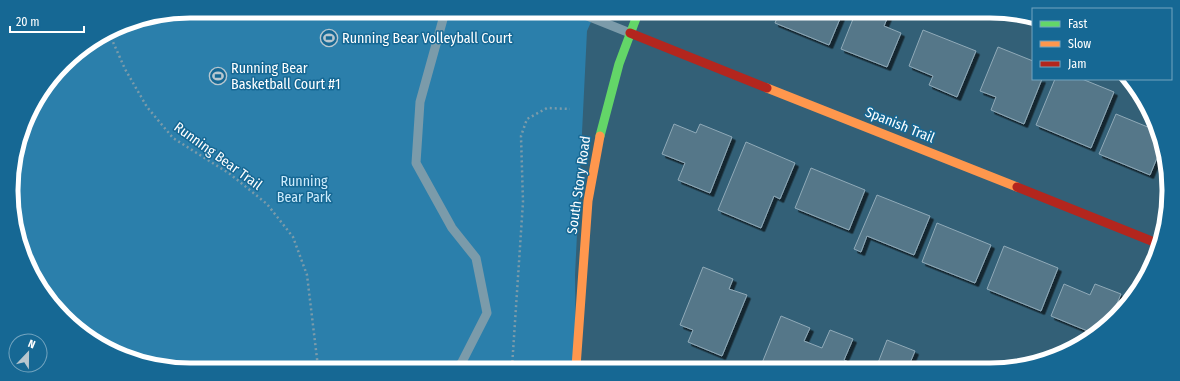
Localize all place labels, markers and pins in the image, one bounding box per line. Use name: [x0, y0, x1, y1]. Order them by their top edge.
sports icon: Running Bear Volleyball Court: [319, 28, 339, 48]
place label: Running Bear Volleyball Court: [342, 30, 513, 47]
place label: Running Bear Basketball Court #1: [231, 60, 340, 93]
sports icon: Running Bear Basketball Court #1: [208, 66, 228, 86]

